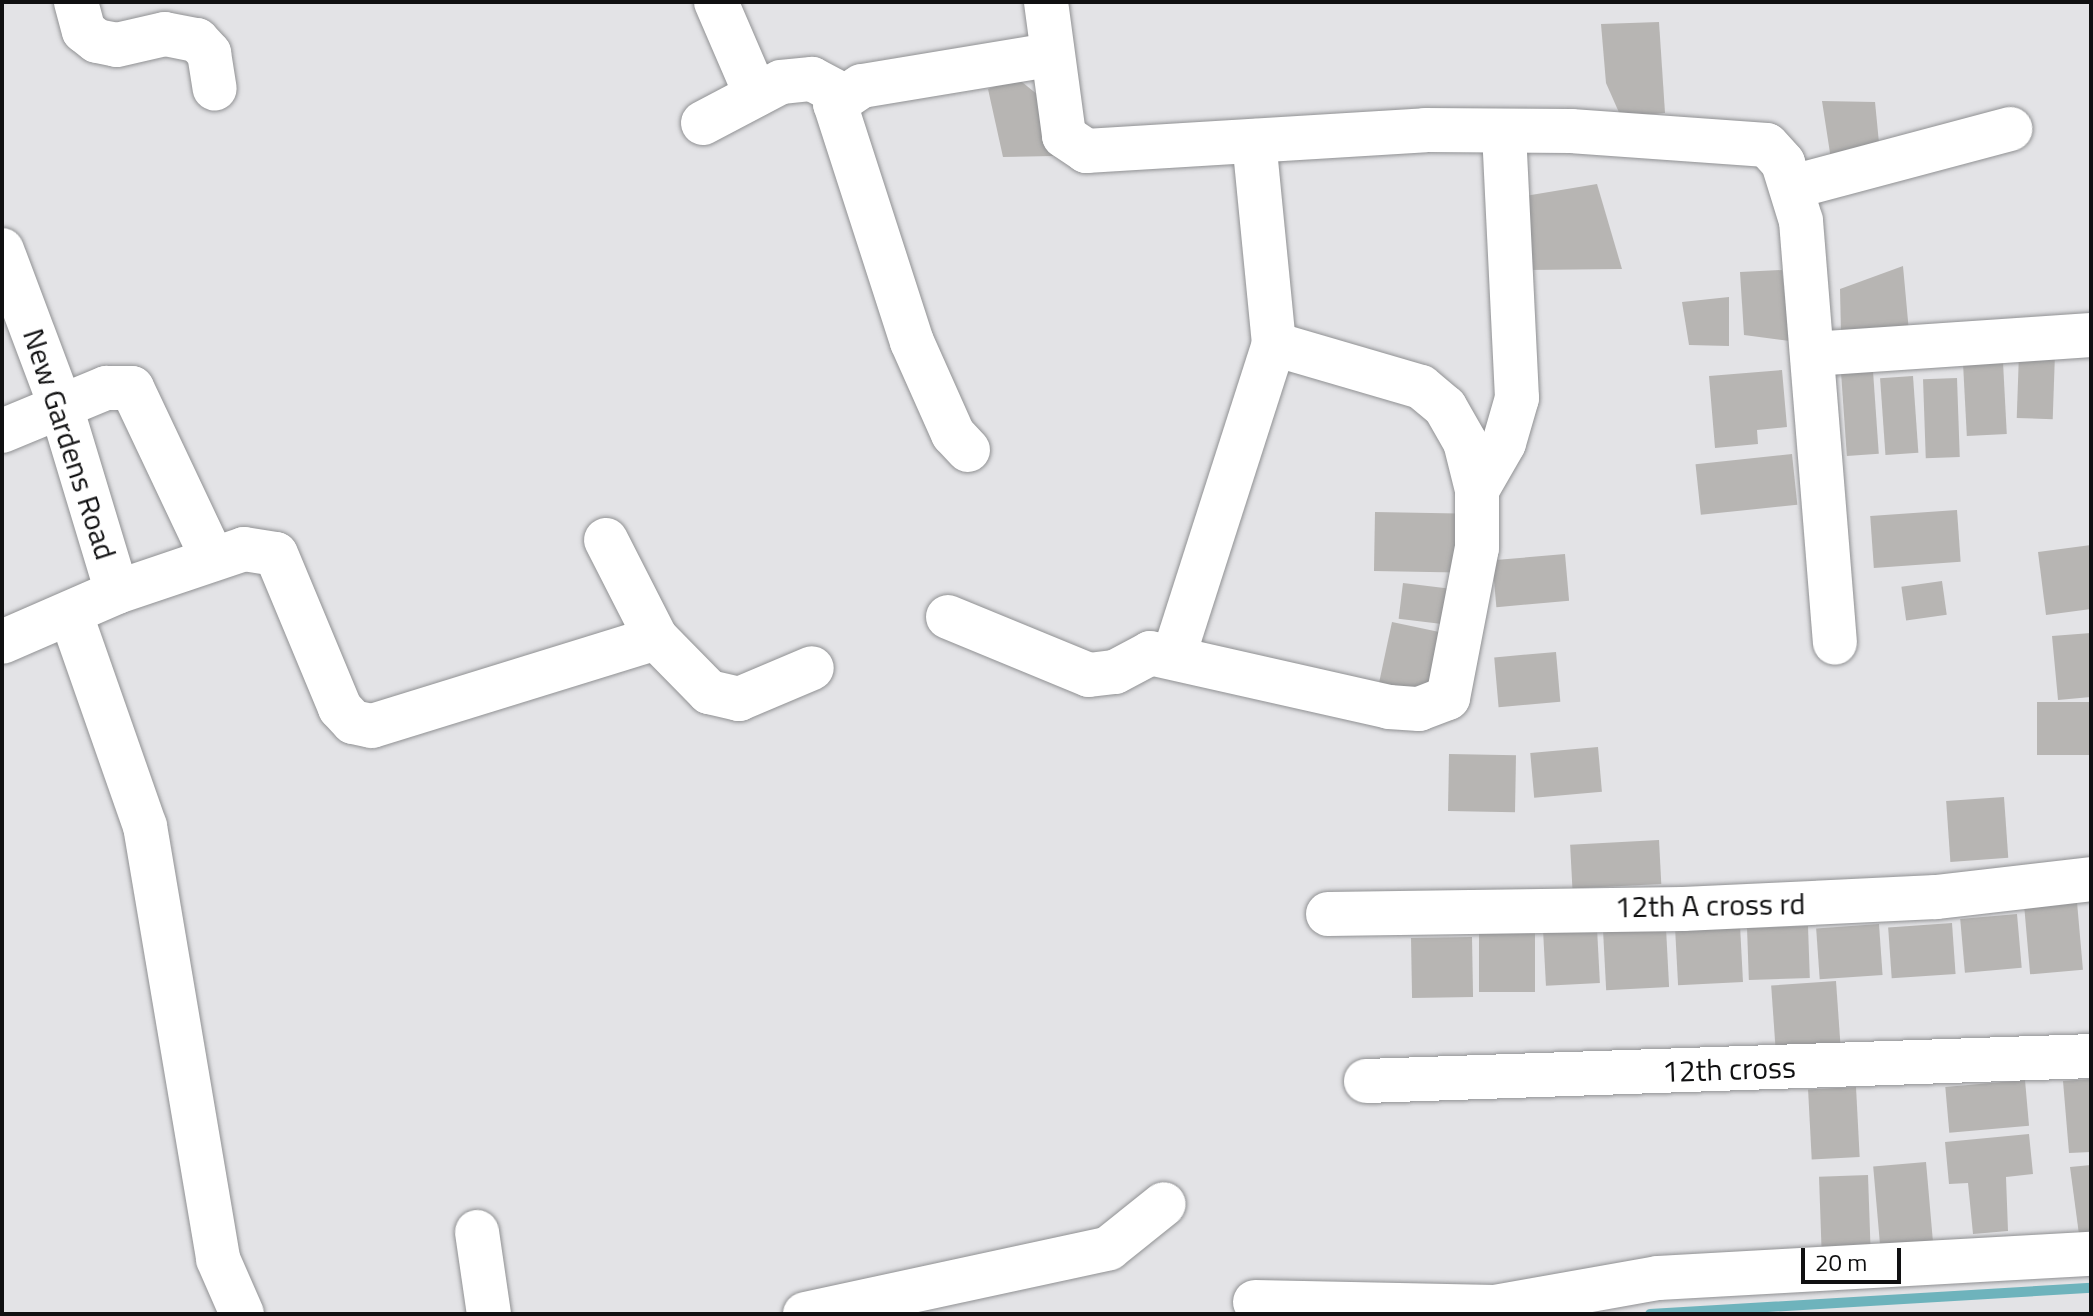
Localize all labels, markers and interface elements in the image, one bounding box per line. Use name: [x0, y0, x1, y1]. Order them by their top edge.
street label: New Gardens Road: [16, 324, 124, 564]
street label: 12th A cross rd: [1614, 885, 1806, 925]
street label: 12th cross: [1662, 1049, 1796, 1089]
scale bar: [1805, 1232, 1905, 1282]
text: 20 m: [1815, 1244, 1867, 1280]

